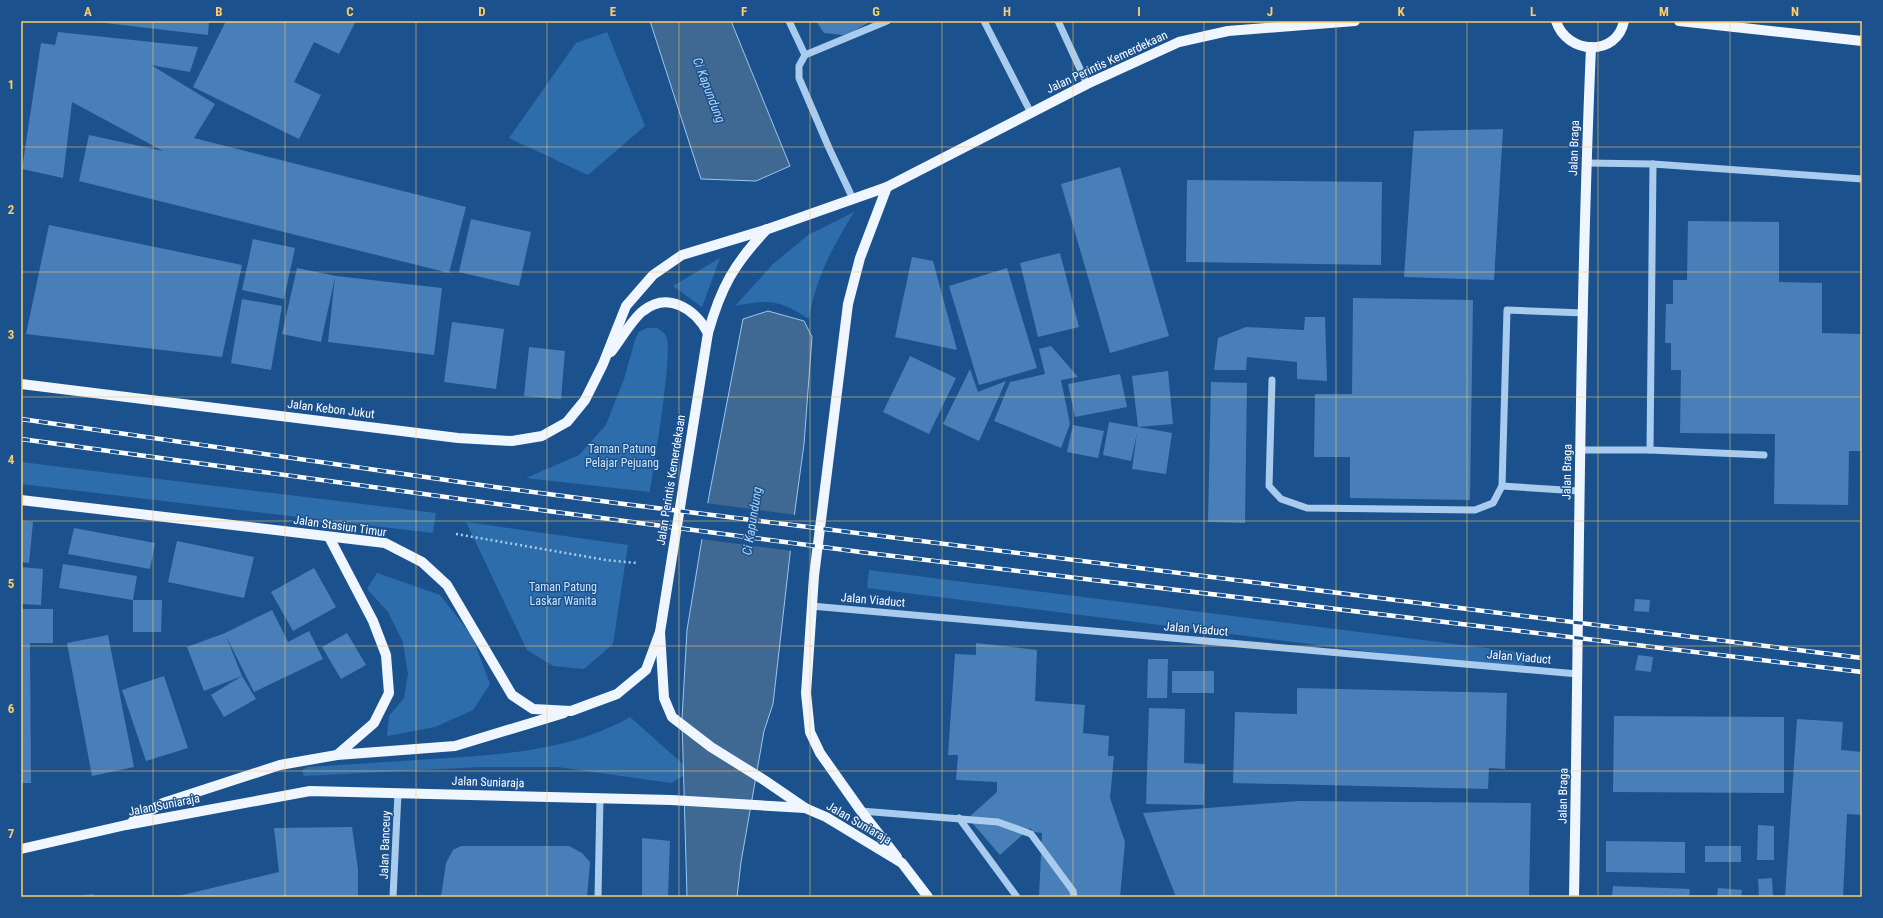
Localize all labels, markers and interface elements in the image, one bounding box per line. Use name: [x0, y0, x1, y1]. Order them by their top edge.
text: A: [84, 4, 92, 19]
text: B: [215, 4, 223, 19]
text: C: [346, 4, 354, 19]
text: D: [478, 4, 486, 19]
text: E: [610, 4, 617, 19]
text: F: [741, 4, 747, 19]
text: G: [872, 4, 880, 19]
text: H: [1003, 4, 1011, 19]
text: I: [1137, 4, 1141, 19]
text: J: [1267, 4, 1273, 19]
text: K: [1397, 4, 1405, 19]
text: L: [1530, 4, 1536, 19]
text: M: [1659, 4, 1669, 19]
text: N: [1791, 4, 1799, 19]
street label: Jalan Perintis Kemerdekaan: [1044, 28, 1170, 96]
water label: Ci Kapundung: [690, 55, 728, 125]
text: 1: [8, 77, 14, 92]
street label: Jalan Braga: [1566, 120, 1582, 176]
text: 2: [8, 202, 15, 217]
text: 3: [8, 327, 14, 342]
street label: Jalan Kebon Jukut: [287, 397, 376, 421]
street label: Jalan Perintis Kemerdekaan: [654, 413, 688, 546]
park label: Taman Patung Pelajar Pejuang: [585, 442, 659, 470]
street label: Jalan Braga: [1560, 444, 1574, 500]
text: 4: [8, 452, 15, 467]
water label: Ci Kapundung: [739, 486, 765, 556]
street label: Jalan Stasiun Timur: [292, 513, 388, 540]
text: 5: [8, 576, 15, 591]
park label: Taman Patung Laskar Wanita: [529, 580, 597, 608]
street label: Jalan Viaduct: [840, 590, 906, 610]
street label: Jalan Viaduct: [1163, 619, 1229, 639]
street label: Jalan Viaduct: [1486, 647, 1552, 667]
text: 6: [8, 701, 15, 716]
street label: Jalan Braga: [1556, 768, 1570, 824]
street label: Jalan Suniaraja: [451, 774, 525, 790]
street label: Jalan Suniaraja: [127, 791, 201, 819]
street label: Jalan Suniaraja: [824, 799, 894, 847]
street label: Jalan Banceuy: [377, 810, 393, 880]
text: 7: [8, 826, 15, 841]

